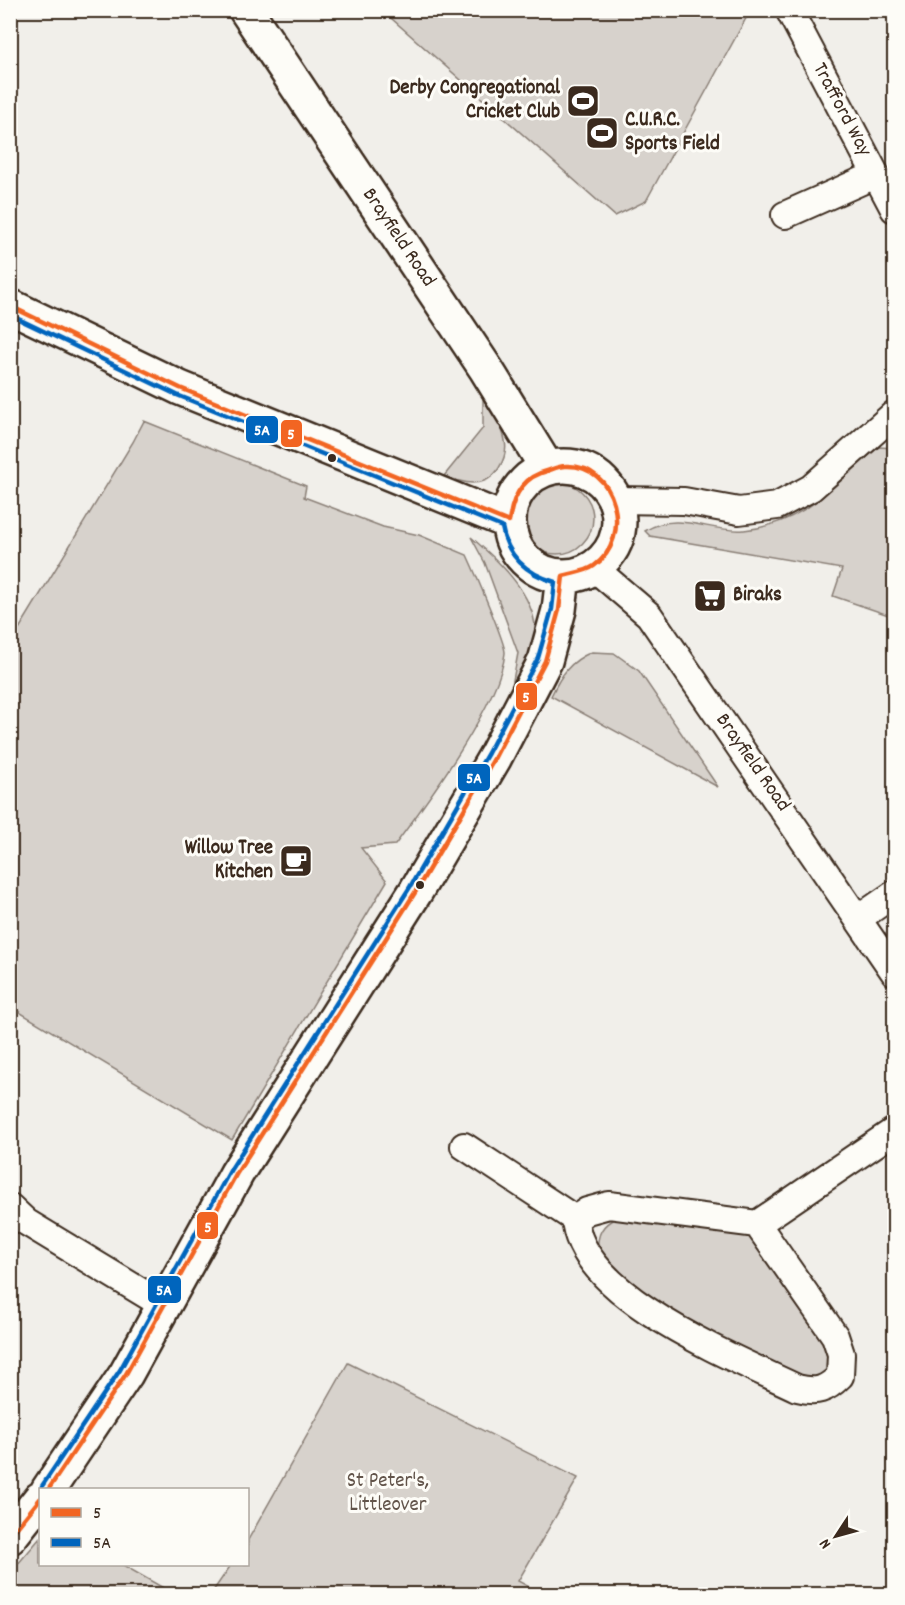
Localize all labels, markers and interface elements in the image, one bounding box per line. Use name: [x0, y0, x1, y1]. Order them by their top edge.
street label: Trafford Way: [804, 58, 879, 163]
place label: Derby Congregational Cricket Club: [390, 74, 561, 128]
sports icon: Derby Congregational Cricket Club: [565, 83, 601, 119]
place label: C.U.R.C. Sports Field: [625, 106, 720, 160]
sports icon: C.U.R.C. Sports Field: [584, 115, 620, 151]
street label: Brayfield Road: [354, 182, 442, 294]
line badge: 5A: [245, 415, 279, 444]
line badge: 5: [280, 419, 303, 448]
text: 5A: [254, 420, 270, 443]
text: 5: [287, 424, 295, 447]
unlabelled marker: [326, 452, 338, 464]
supermarket icon: Biraks: [692, 578, 728, 614]
place label: Biraks: [733, 581, 782, 611]
line badge: 5: [515, 682, 538, 711]
text: 5: [522, 687, 530, 710]
street label: Brayfield Road: [707, 708, 797, 818]
line badge: 5A: [457, 763, 491, 792]
text: 5A: [466, 768, 482, 791]
place label: Willow Tree Kitchen: [185, 834, 273, 888]
cafe icon: Willow Tree Kitchen: [278, 843, 314, 879]
unlabelled marker: [414, 879, 426, 891]
line badge: 5: [196, 1211, 219, 1240]
text: 5: [204, 1217, 212, 1240]
line badge: 5A: [147, 1275, 182, 1304]
text: 5A: [156, 1280, 172, 1303]
park label: St Peter's, Littleover: [347, 1467, 429, 1521]
legend: [39, 1488, 249, 1566]
text: 5: [93, 1502, 101, 1527]
north arrow: [806, 1506, 866, 1566]
text: 5A: [93, 1532, 111, 1557]
text: N: [814, 1533, 838, 1553]

